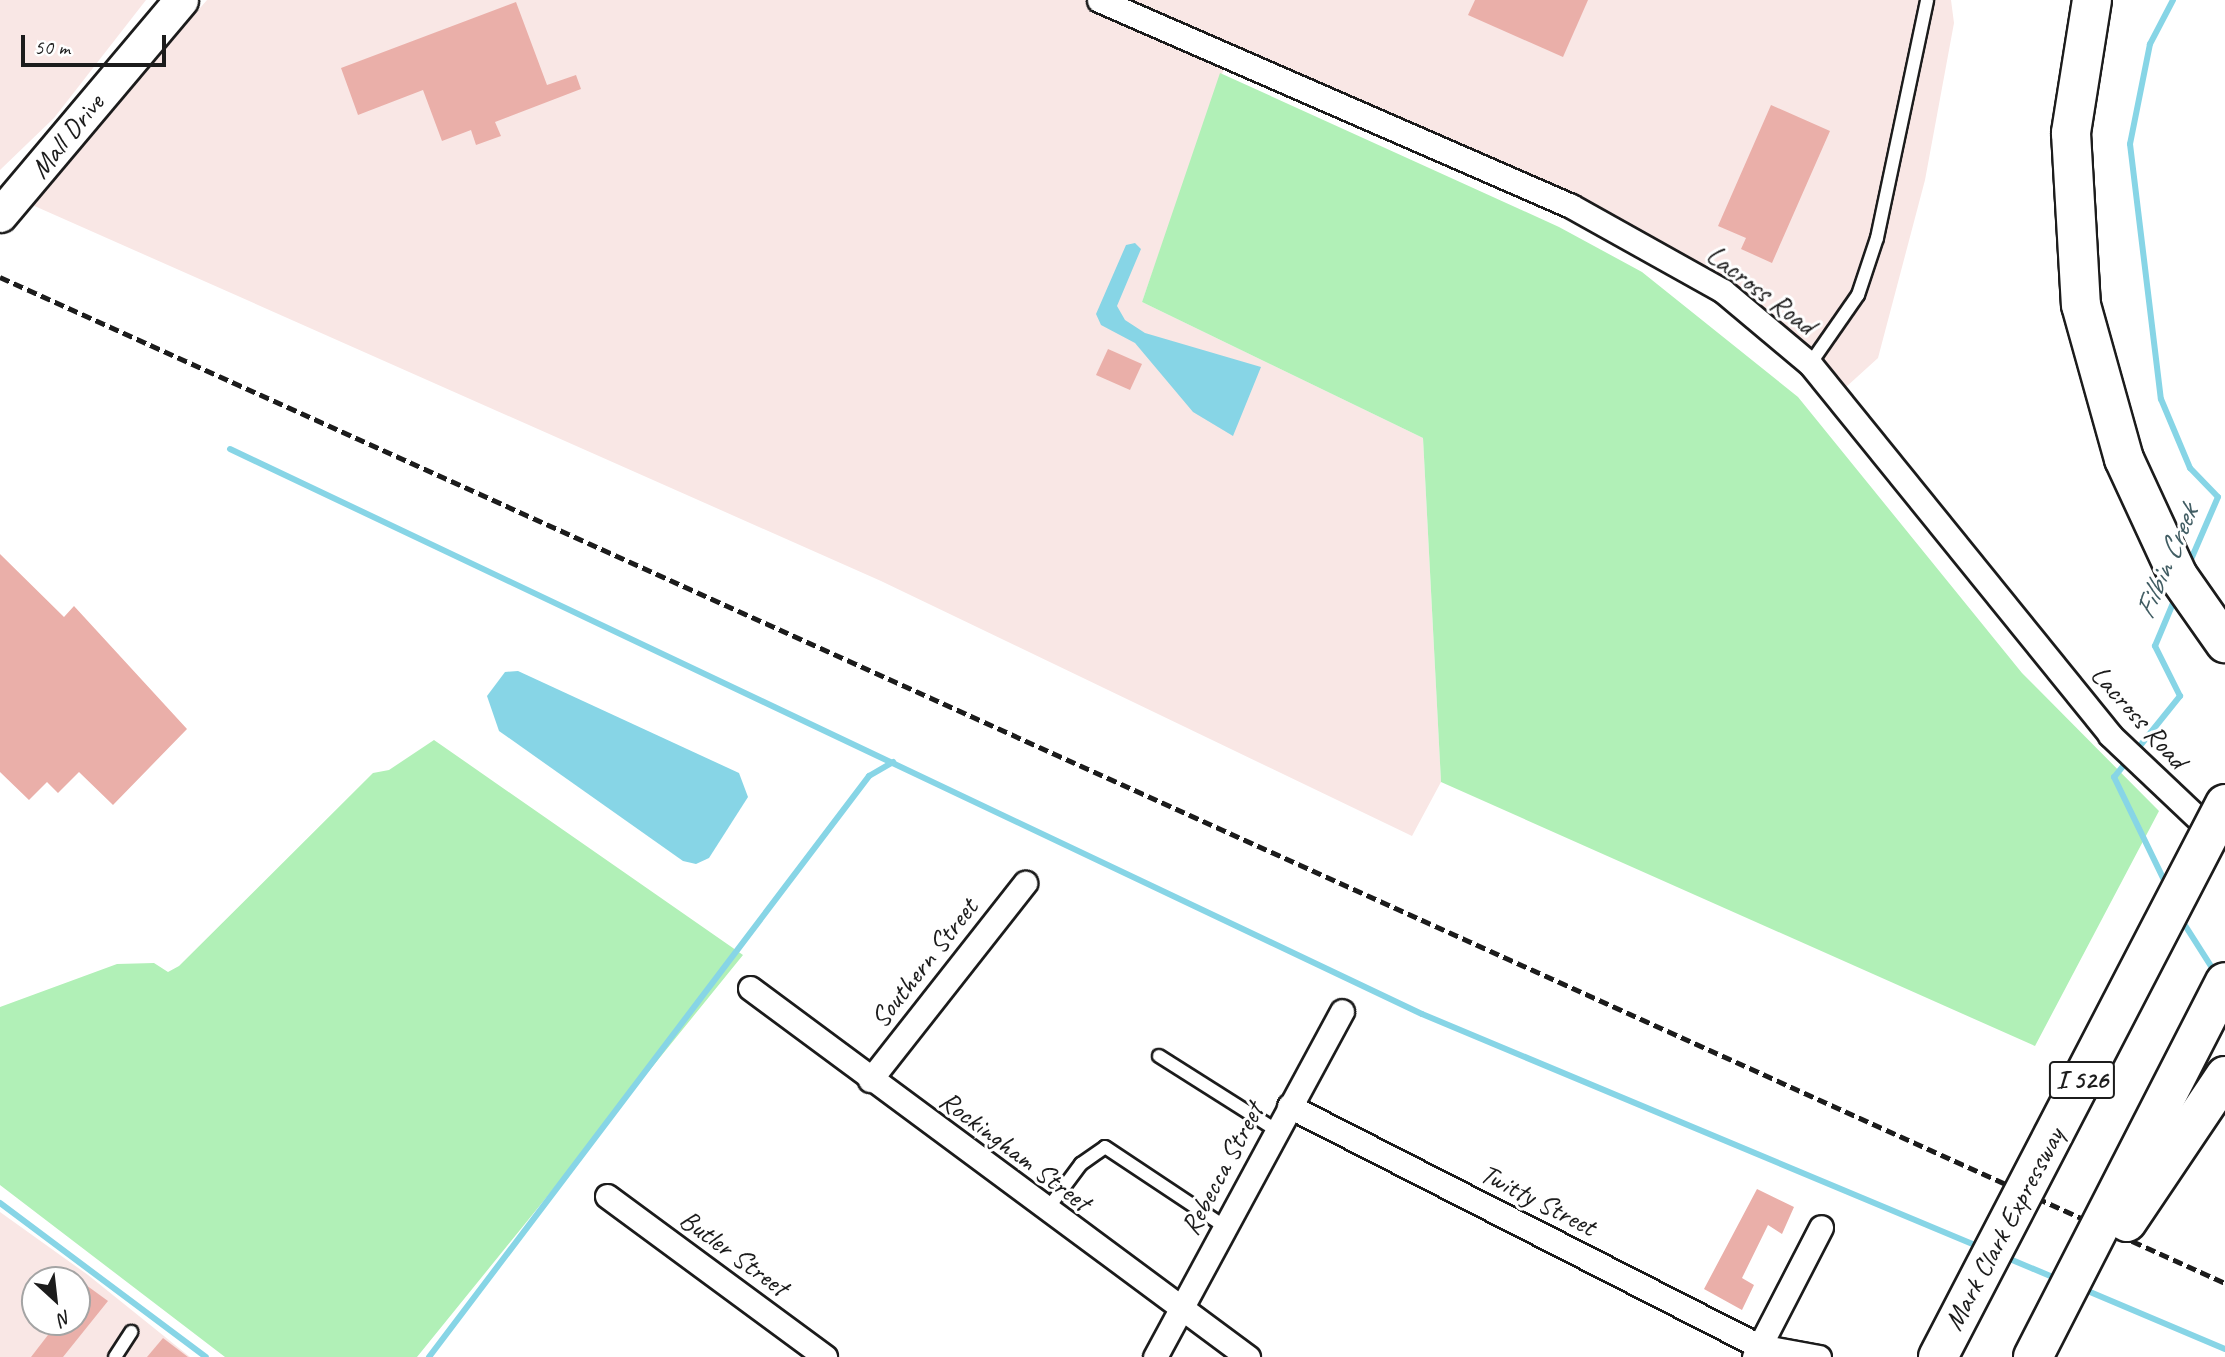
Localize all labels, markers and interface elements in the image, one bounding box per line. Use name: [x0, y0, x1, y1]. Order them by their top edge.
scale bar: [24, 21, 170, 65]
text: 50 m: [34, 34, 70, 60]
street label: Mall Drive: [23, 87, 111, 185]
street label: Lacross Road: [1700, 238, 1822, 342]
water label: Filbin Creek: [2126, 500, 2206, 624]
street label: Lacross Road: [2084, 659, 2194, 775]
street label: Southern Street: [863, 892, 985, 1034]
road number: I 526: [2049, 1058, 2115, 1102]
street label: Rockingham Street: [933, 1083, 1097, 1219]
street label: Rebecca Street: [1173, 1097, 1271, 1241]
street label: Mark Clark Expressway: [1936, 1121, 2072, 1337]
street label: Twitty Street: [1474, 1156, 1602, 1244]
street label: Butler Street: [673, 1202, 795, 1304]
north arrow: [21, 1266, 91, 1336]
text: N: [54, 1305, 75, 1331]

